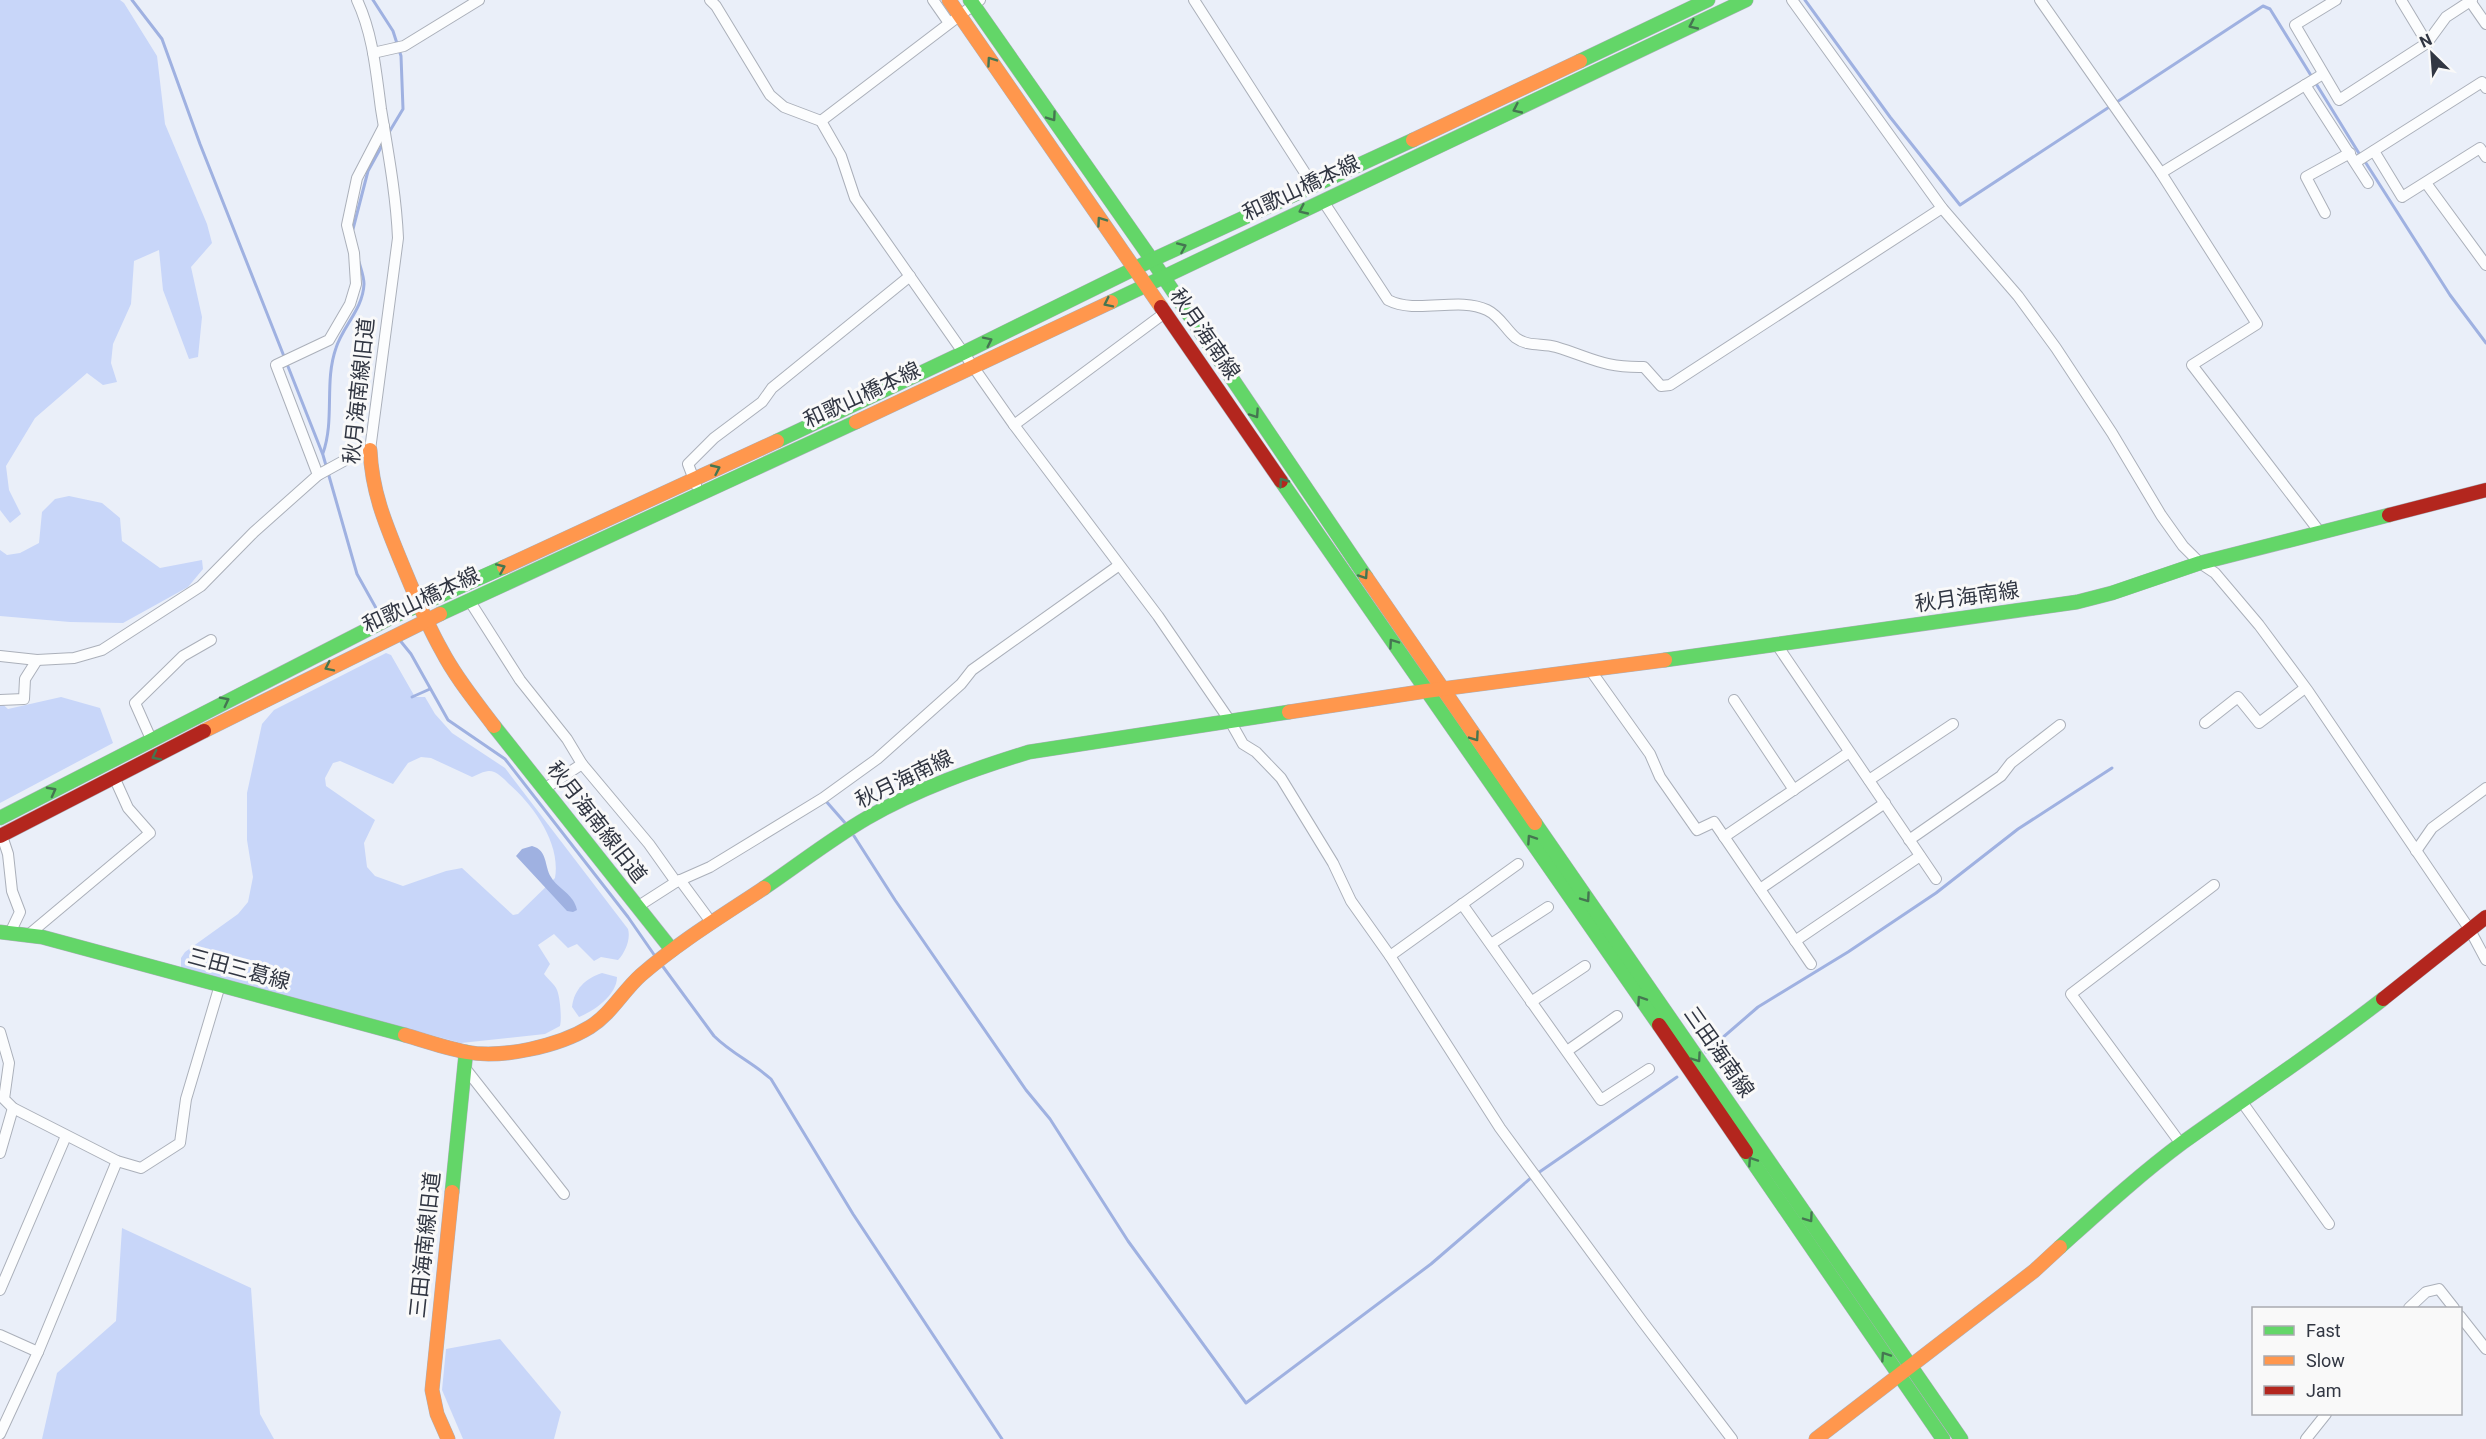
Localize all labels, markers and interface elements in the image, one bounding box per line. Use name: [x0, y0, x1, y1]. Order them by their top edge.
one-way arrow: [1689, 18, 1700, 30]
north arrow: [2402, 24, 2462, 84]
text: N: [2417, 30, 2435, 52]
one-way arrow: [987, 56, 998, 67]
one-way arrow: [1512, 101, 1523, 113]
one-way arrow: [1045, 110, 1056, 121]
street label: 和歌山橋本線: [1239, 150, 1363, 226]
one-way arrow: [1298, 203, 1309, 215]
one-way arrow: [1097, 217, 1108, 228]
one-way arrow: [1176, 242, 1187, 254]
street label: 秋月海南線: [1165, 284, 1245, 384]
one-way arrow: [1103, 296, 1114, 307]
street label: 秋月海南線旧道: [339, 317, 379, 465]
one-way arrow: [981, 337, 992, 349]
street label: 和歌山橋本線: [800, 357, 924, 433]
one-way arrow: [1248, 407, 1259, 418]
one-way arrow: [710, 465, 721, 477]
one-way arrow: [1279, 478, 1290, 489]
street label: 和歌山橋本線: [359, 562, 483, 638]
one-way arrow: [495, 563, 506, 575]
one-way arrow: [1357, 569, 1368, 580]
street label: 秋月海南線: [1913, 578, 2021, 616]
one-way arrow: [1389, 639, 1400, 650]
one-way arrow: [325, 660, 336, 671]
one-way arrow: [218, 697, 229, 708]
one-way arrow: [1468, 731, 1479, 742]
street label: 秋月海南線: [852, 745, 956, 813]
one-way arrow: [151, 748, 162, 760]
street label: 秋月海南線旧道: [542, 757, 652, 887]
one-way arrow: [45, 787, 56, 798]
one-way arrow: [1527, 835, 1538, 846]
one-way arrow: [1579, 891, 1590, 902]
street label: 三田三葛線: [185, 944, 293, 994]
one-way arrow: [1637, 996, 1648, 1007]
street label: 三田海南線: [1679, 1002, 1759, 1102]
one-way arrow: [1690, 1051, 1701, 1062]
one-way arrow: [1748, 1156, 1759, 1167]
street label: 三田海南線旧道: [405, 1171, 445, 1319]
one-way arrow: [1801, 1212, 1813, 1222]
legend: [2252, 1307, 2462, 1415]
text: Fast: [2306, 1320, 2341, 1341]
text: Slow: [2306, 1350, 2345, 1371]
one-way arrow: [1882, 1352, 1893, 1363]
text: Jam: [2306, 1380, 2342, 1401]

